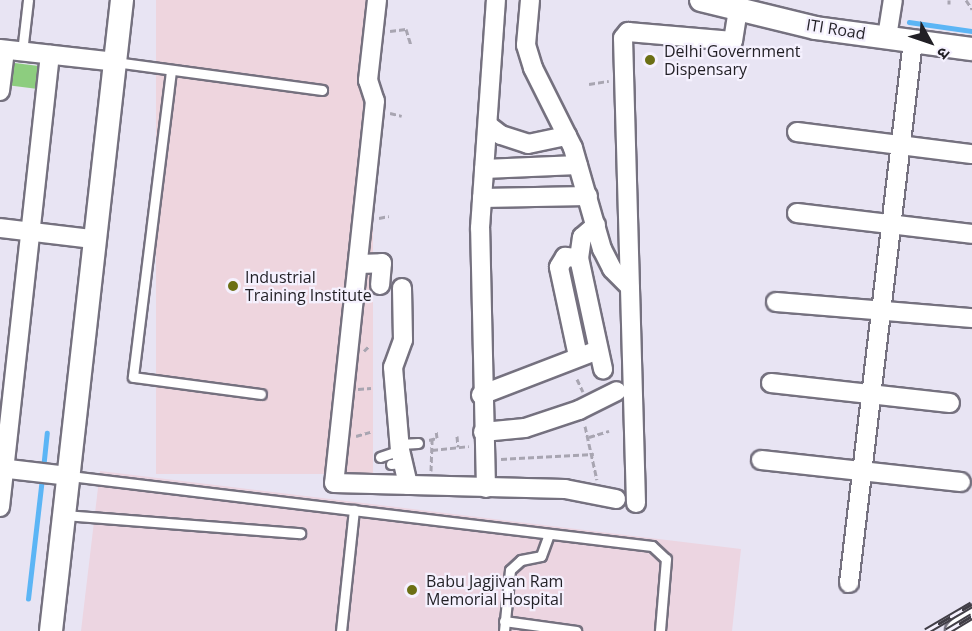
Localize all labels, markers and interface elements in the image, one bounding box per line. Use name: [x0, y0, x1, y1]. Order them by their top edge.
north arrow: [900, 12, 960, 72]
street label: ITI Road: [805, 15, 867, 43]
place label: Delhi Government Dispensary: [664, 41, 801, 79]
text: उ: [932, 43, 955, 64]
marker: Delhi Government Dispensary: [641, 51, 659, 69]
place label: Industrial Training Institute: [245, 267, 372, 305]
marker: Industrial Training Institute: [226, 279, 240, 293]
place label: Babu Jagjivan Ram Memorial Hospital: [426, 571, 563, 609]
marker: Babu Jagjivan Ram Memorial Hospital: [403, 581, 421, 599]

